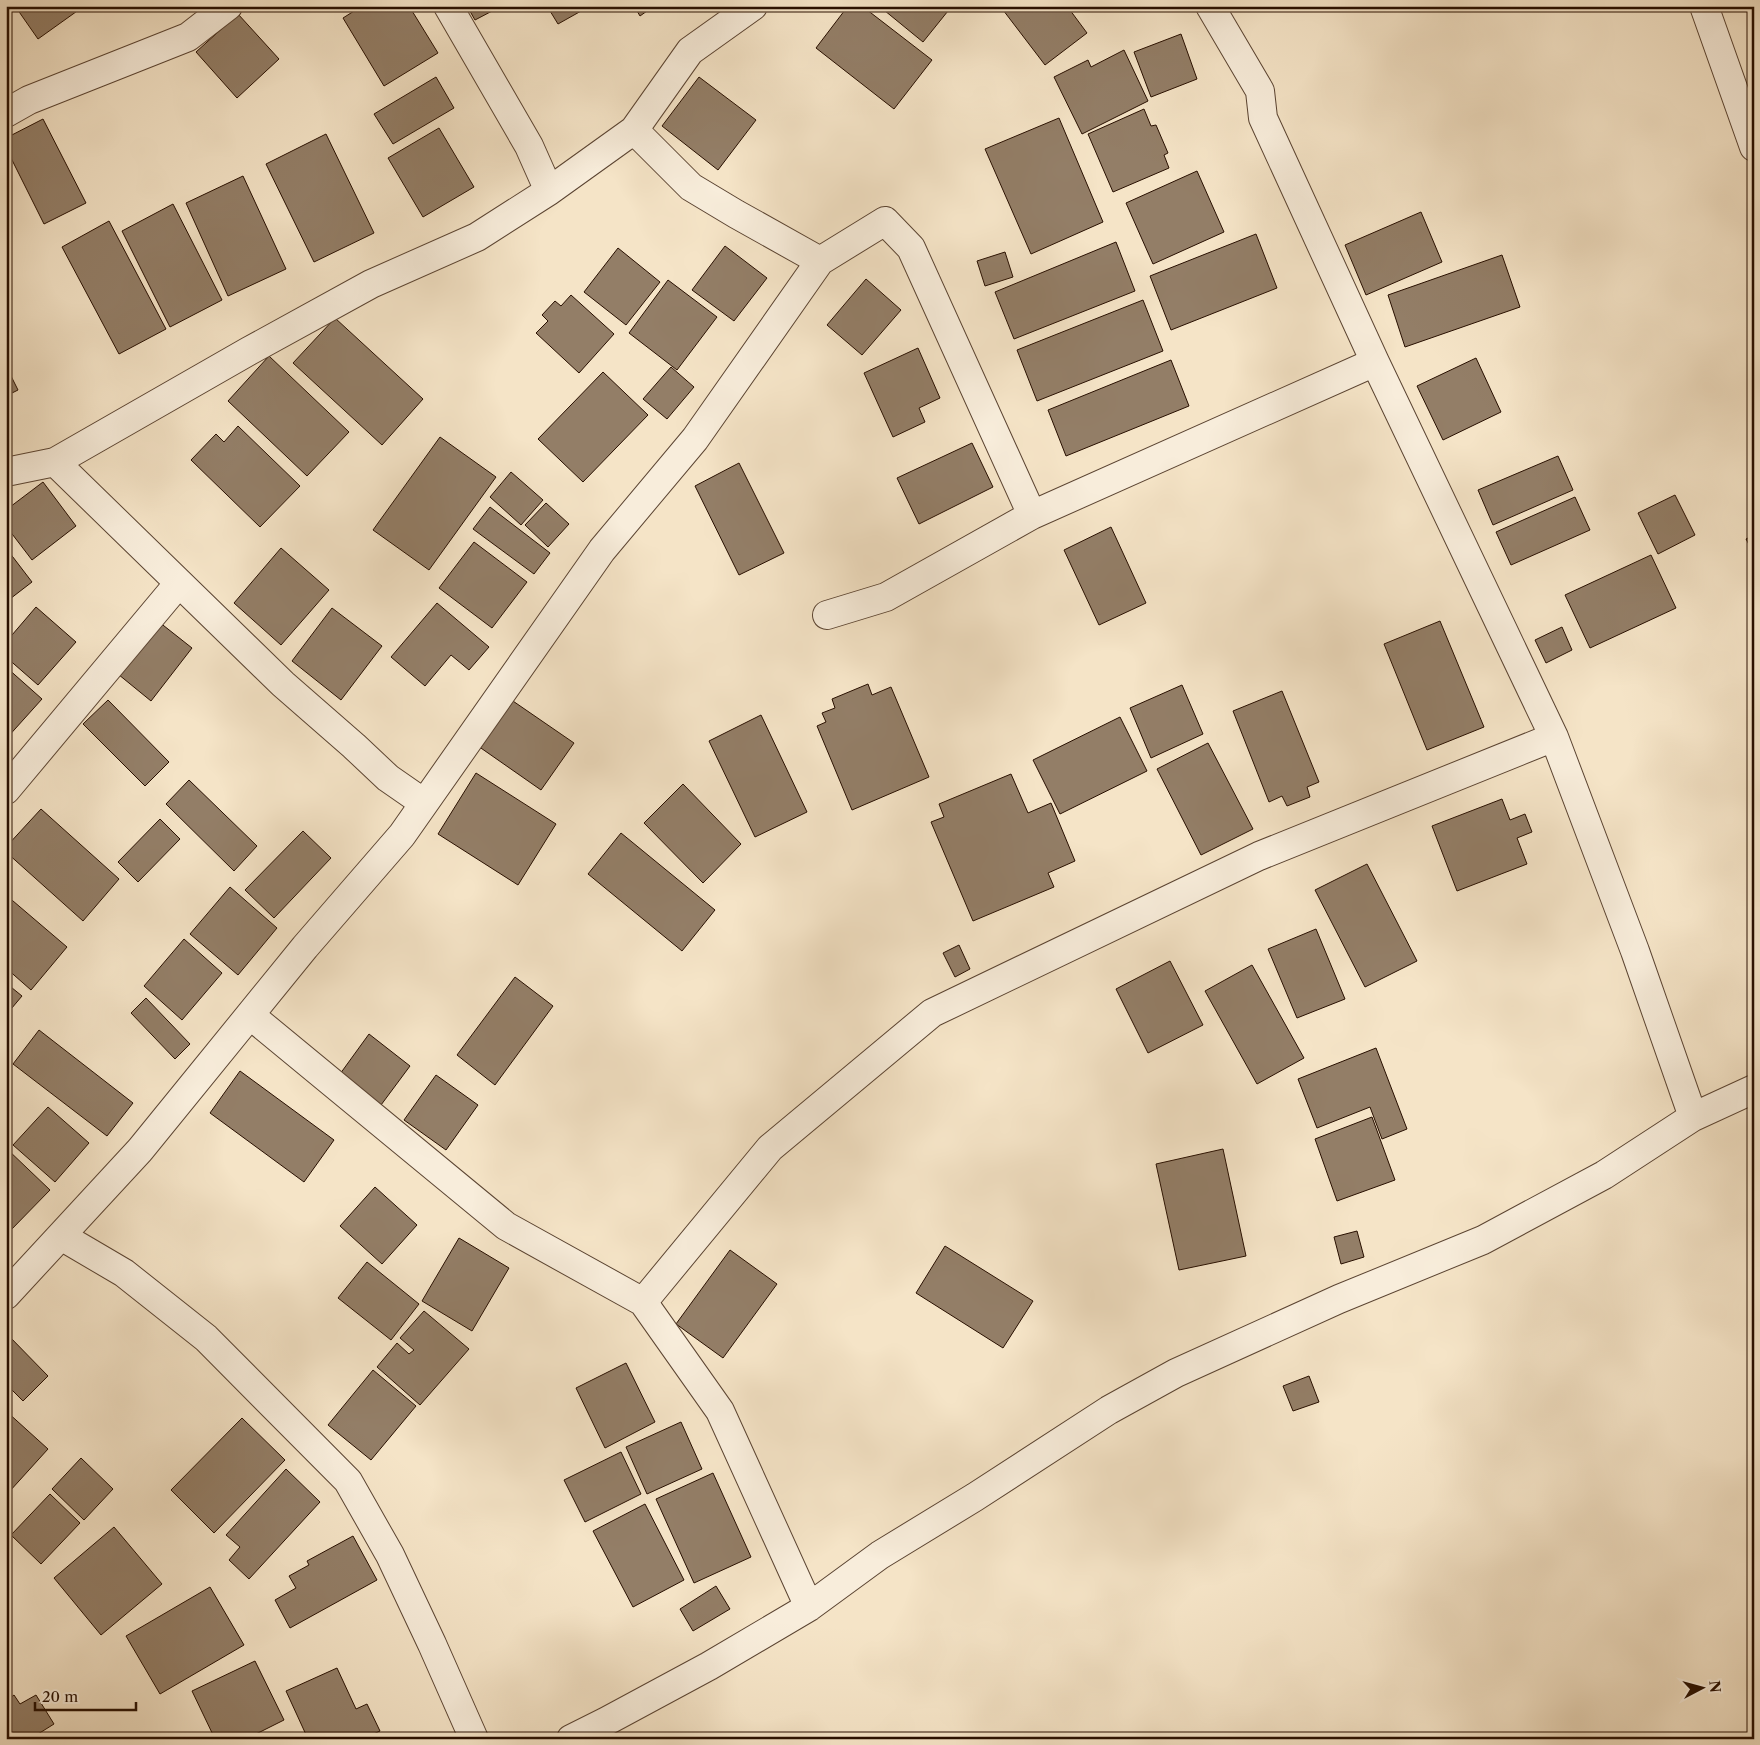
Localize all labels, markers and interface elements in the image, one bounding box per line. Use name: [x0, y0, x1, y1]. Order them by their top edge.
north arrow: [1678, 1662, 1728, 1712]
scale bar: [35, 1680, 136, 1712]
text: N: [1705, 1680, 1725, 1694]
text: 20 m: [42, 1687, 78, 1706]

